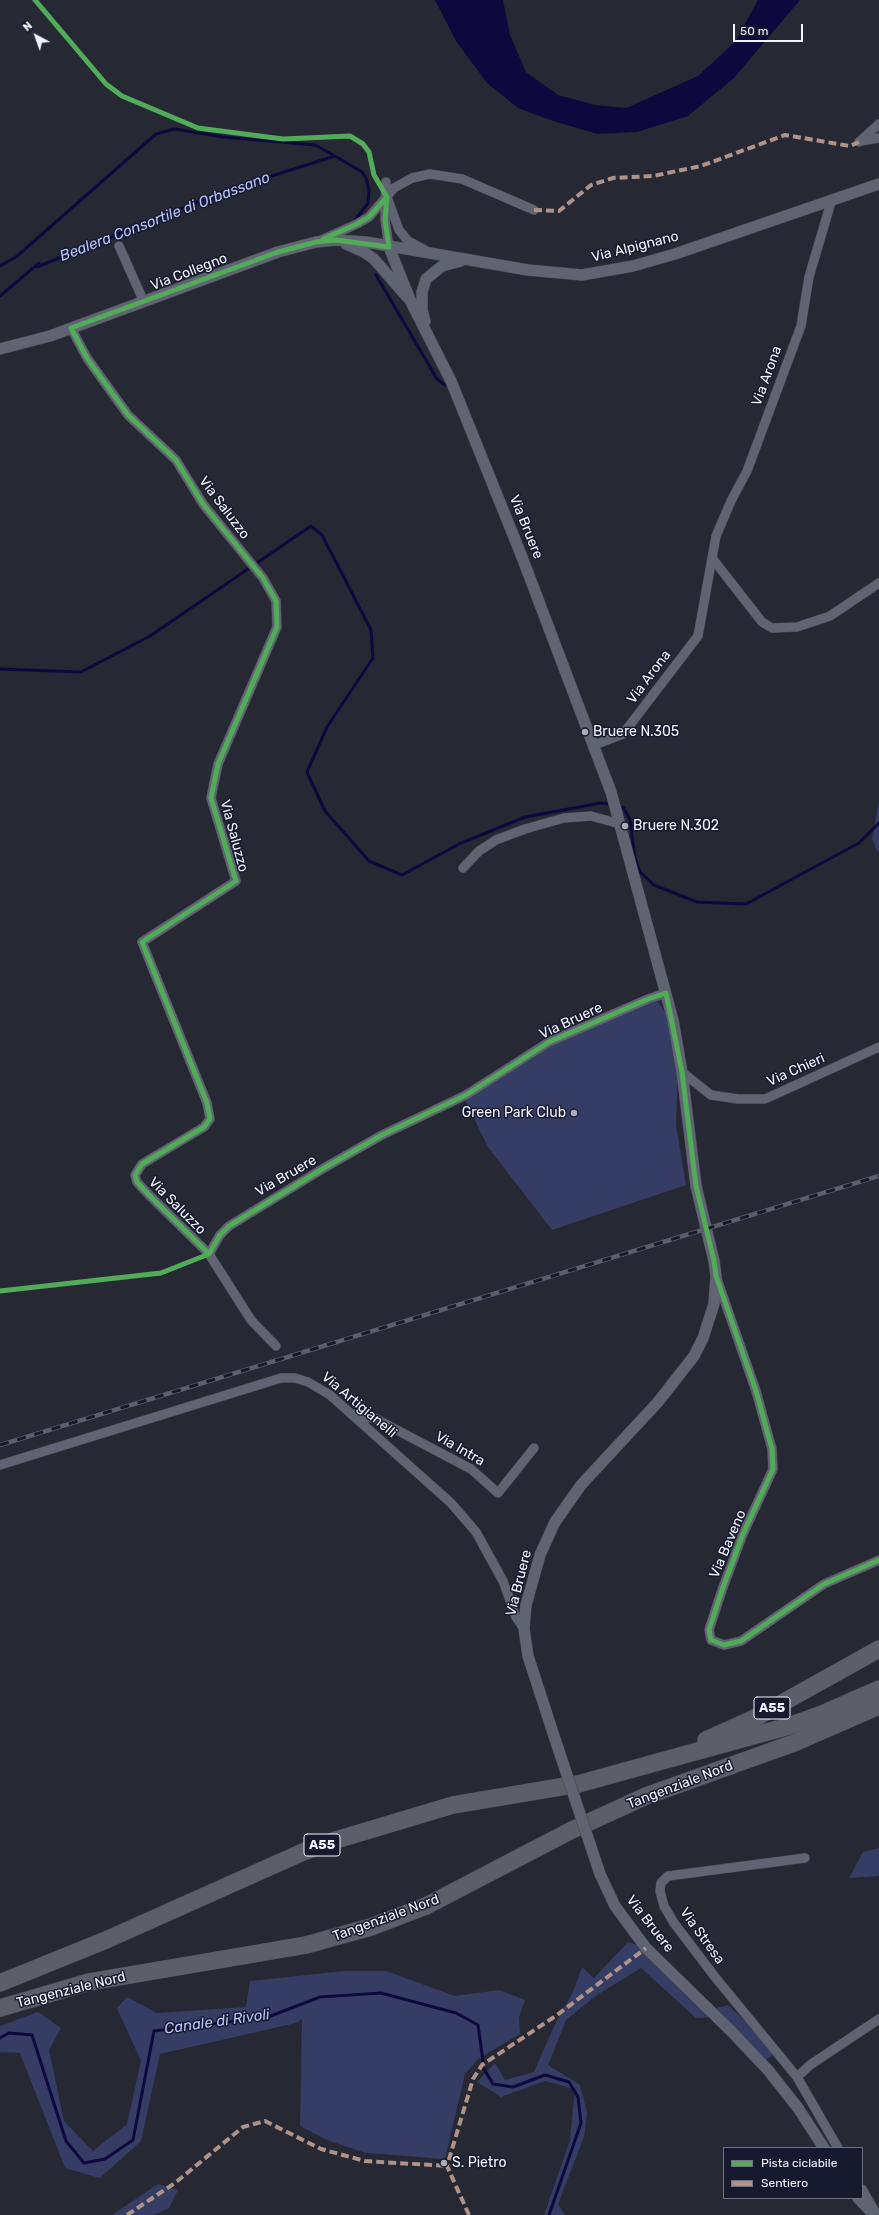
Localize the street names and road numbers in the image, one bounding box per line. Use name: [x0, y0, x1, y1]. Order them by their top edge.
street label: Via Alpignano: [590, 228, 680, 266]
street label: Via Collegno: [148, 250, 230, 294]
street label: Via Arona: [748, 344, 786, 408]
street label: Via Saluzzo: [195, 473, 253, 543]
street label: Via Bruere: [506, 492, 546, 562]
street label: Via Arona: [623, 647, 675, 707]
street label: Via Saluzzo: [216, 798, 252, 874]
street label: Via Bruere: [537, 999, 605, 1043]
street label: Via Chieri: [765, 1050, 827, 1090]
street label: Via Bruere: [253, 1152, 319, 1200]
street label: Via Saluzzo: [145, 1174, 209, 1238]
street label: Via Artigianelli: [318, 1369, 400, 1441]
street label: Via Intra: [432, 1428, 488, 1470]
street label: Via Baveno: [706, 1507, 750, 1581]
street label: Via Bruere: [503, 1548, 535, 1618]
road number: A55: [754, 1697, 790, 1719]
street label: Tangenziale Nord: [625, 1757, 735, 1813]
road number: A55: [304, 1834, 340, 1856]
street label: Tangenziale Nord: [331, 1891, 441, 1945]
street label: Via Bruere: [623, 1892, 677, 1956]
street label: Via Stresa: [676, 1904, 728, 1968]
street label: Tangenziale Nord: [15, 1968, 127, 2012]

